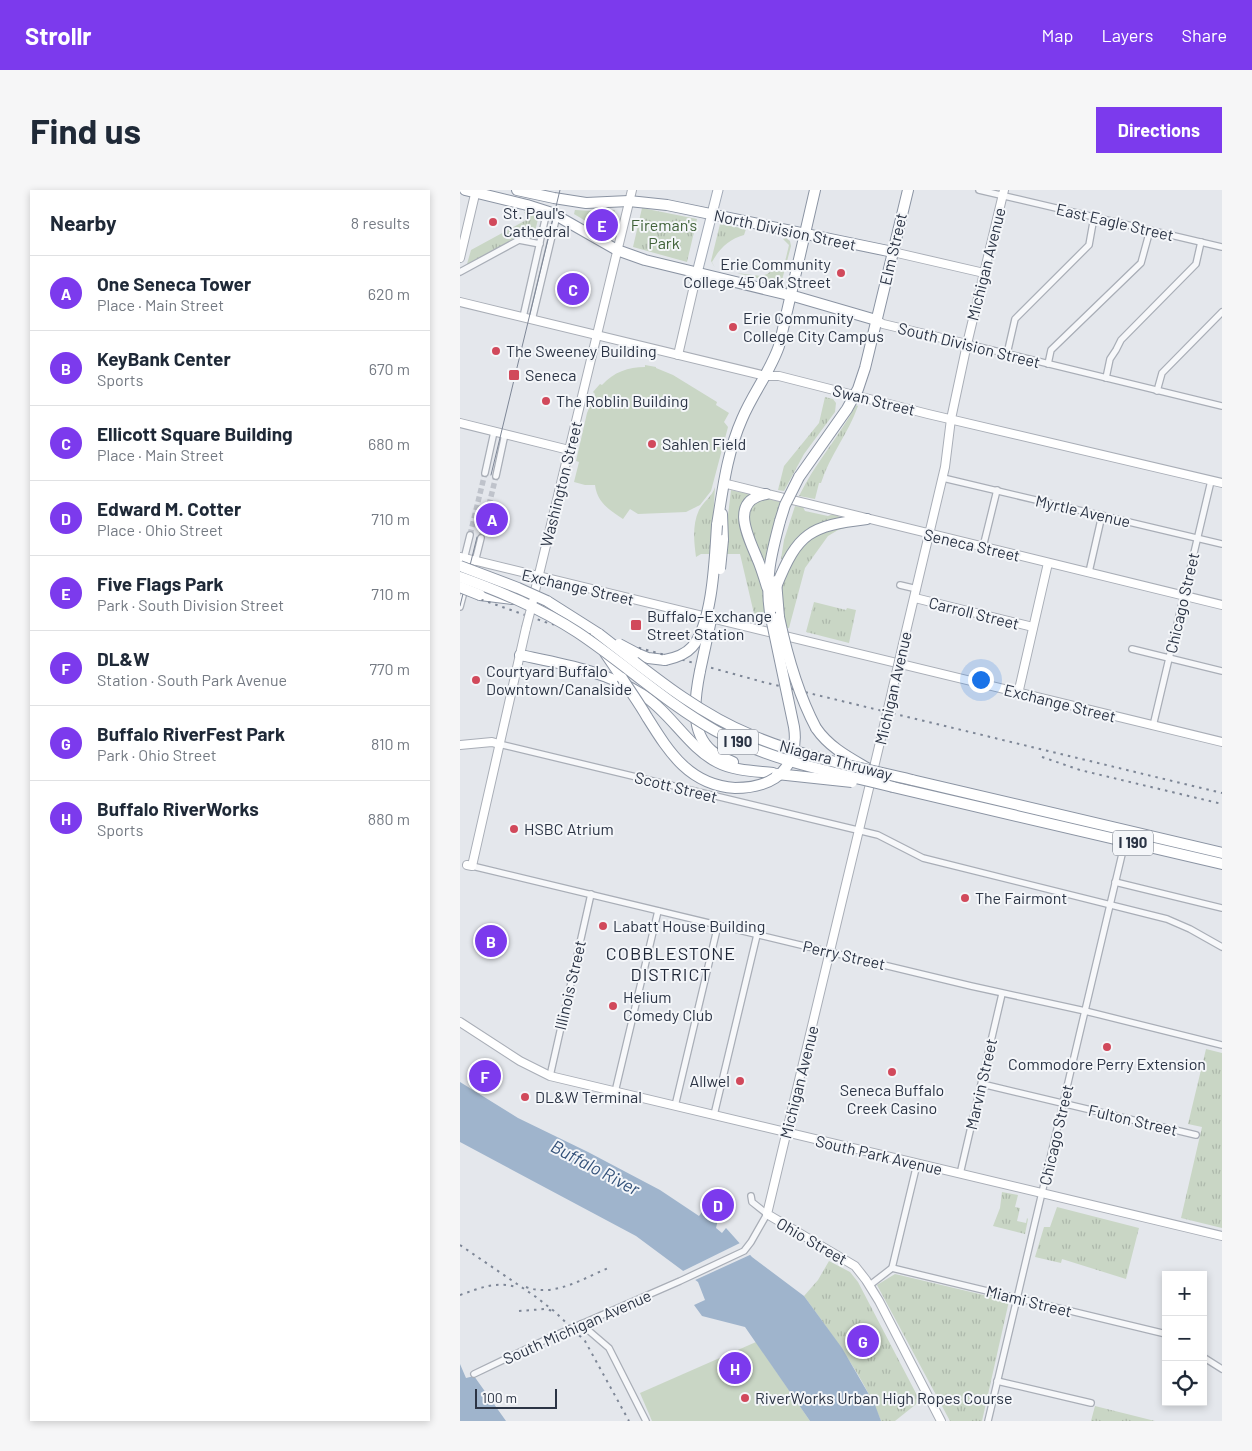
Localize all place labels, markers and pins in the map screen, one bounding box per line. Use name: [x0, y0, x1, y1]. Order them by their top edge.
place label: St. Paul's Cathedral: [503, 203, 570, 240]
pin: E: [586, 206, 618, 244]
marker: St. Paul's Cathedral: [487, 216, 499, 228]
place label: Erie Community College 45 Oak Street: [683, 254, 832, 291]
marker: Erie Community College 45 Oak Street: [835, 267, 847, 279]
pin: C: [557, 270, 589, 308]
place label: Erie Community College City Campus: [743, 308, 884, 345]
marker: Erie Community College City Campus: [727, 321, 739, 333]
place label: The Sweeney Building: [506, 341, 657, 360]
marker: The Sweeney Building: [490, 345, 502, 357]
place label: Seneca: [525, 365, 576, 384]
marker: Seneca: [507, 368, 521, 382]
place label: The Roblin Building: [556, 391, 688, 410]
marker: The Roblin Building: [540, 395, 552, 407]
place label: Sahlen Field: [662, 434, 746, 453]
marker: Sahlen Field: [646, 438, 658, 450]
pin: A: [476, 500, 508, 538]
place label: Buffalo–Exchange Street Station: [647, 606, 772, 643]
marker: Buffalo–Exchange Street Station: [629, 618, 643, 632]
place label: Courtyard Buffalo Downtown/Canalside: [486, 661, 632, 698]
marker: Courtyard Buffalo Downtown/Canalside: [470, 674, 482, 686]
place label: HSBC Atrium: [524, 819, 614, 838]
marker: HSBC Atrium: [508, 823, 520, 835]
place label: The Fairmont: [975, 888, 1067, 907]
marker: The Fairmont: [959, 892, 971, 904]
place label: Labatt House Building: [613, 916, 765, 935]
marker: Labatt House Building: [597, 920, 609, 932]
pin: B: [475, 922, 507, 960]
place label: Helium Comedy Club: [623, 987, 713, 1024]
marker: Helium Comedy Club: [607, 1000, 619, 1012]
marker: Commodore Perry Extension: [1101, 1041, 1113, 1053]
place label: Commodore Perry Extension: [1008, 1054, 1206, 1073]
pin: F: [469, 1057, 501, 1095]
marker: Seneca Buffalo Creek Casino: [886, 1066, 898, 1078]
place label: Allwel: [689, 1071, 730, 1090]
marker: Allwel: [734, 1075, 746, 1087]
place label: Seneca Buffalo Creek Casino: [840, 1080, 944, 1117]
place label: DL&W Terminal: [535, 1087, 642, 1106]
marker: DL&W Terminal: [519, 1091, 531, 1103]
pin: D: [702, 1186, 734, 1224]
pin: G: [847, 1322, 879, 1360]
pin: H: [719, 1349, 751, 1387]
place label: RiverWorks Urban High Ropes Course: [755, 1388, 1013, 1407]
marker: RiverWorks Urban High Ropes Course: [739, 1392, 751, 1404]

